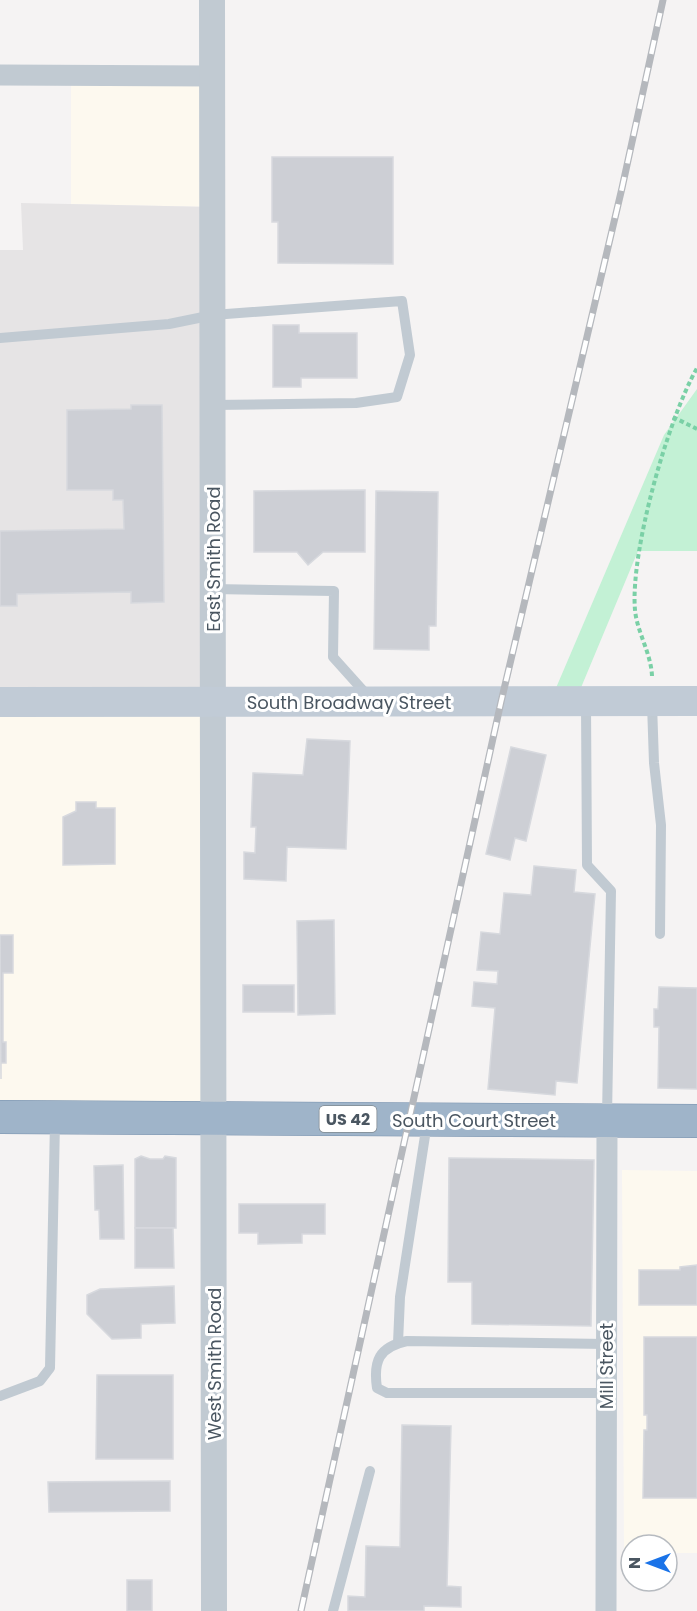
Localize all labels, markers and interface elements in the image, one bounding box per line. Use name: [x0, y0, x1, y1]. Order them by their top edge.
street label: East Smith Road: [201, 486, 226, 632]
street label: South Broadway Street: [247, 690, 451, 715]
road number: US 42: [320, 1106, 376, 1132]
street label: South Court Street: [392, 1108, 556, 1133]
street label: West Smith Road: [202, 1288, 227, 1440]
street label: Mill Street: [594, 1323, 619, 1409]
north arrow: [619, 1533, 679, 1593]
text: N: [623, 1557, 646, 1569]

